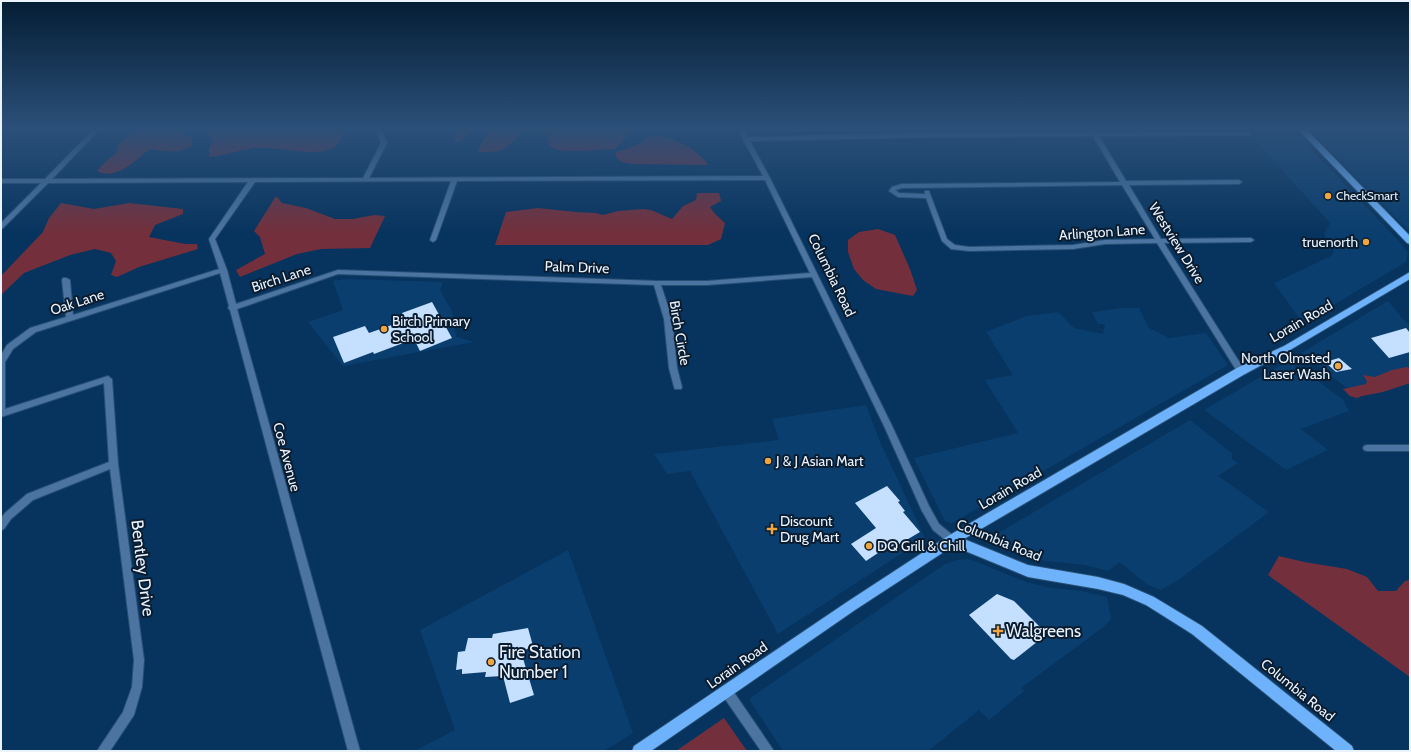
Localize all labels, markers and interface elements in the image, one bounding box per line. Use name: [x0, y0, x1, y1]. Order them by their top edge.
place label: CheckSmart: [1336, 188, 1398, 203]
marker: CheckSmart: [1323, 191, 1333, 201]
street label: Westview Drive: [1145, 199, 1209, 287]
street label: Arlington Lane: [1058, 220, 1146, 244]
street label: Columbia Road: [804, 231, 860, 319]
place label: truenorth: [1302, 233, 1358, 251]
marker: truenorth: [1361, 237, 1371, 247]
street label: Palm Drive: [544, 257, 610, 277]
street label: Birch Lane: [249, 260, 313, 296]
street label: Oak Lane: [48, 285, 106, 319]
street label: Lorain Road: [1266, 296, 1336, 346]
street label: Birch Circle: [665, 299, 695, 367]
place label: Birch Primary School: [392, 312, 470, 346]
marker: Birch Primary School: [379, 324, 389, 334]
place label: North Olmsted Laser Wash: [1241, 349, 1330, 383]
marker: North Olmsted Laser Wash: [1333, 361, 1343, 371]
street label: Coe Avenue: [269, 420, 305, 494]
place label: J & J Asian Mart: [775, 452, 864, 470]
marker: J & J Asian Mart: [763, 456, 773, 466]
street label: Lorain Road: [975, 463, 1045, 513]
place label: Discount Drug Mart: [780, 512, 839, 546]
street label: Columbia Road: [954, 515, 1044, 565]
street label: Bentley Drive: [127, 519, 159, 618]
marker: Discount Drug Mart: [767, 524, 777, 534]
place label: DQ Grill & Chill: [877, 537, 966, 555]
marker: DQ Grill & Chill: [864, 541, 874, 551]
place label: Walgreens: [1006, 621, 1081, 641]
marker: Walgreens: [993, 626, 1003, 636]
street label: Lorain Road: [703, 638, 771, 692]
place label: Fire Station Number 1: [499, 642, 581, 682]
street label: Columbia Road: [1257, 655, 1339, 725]
marker: Fire Station Number 1: [486, 657, 496, 667]

